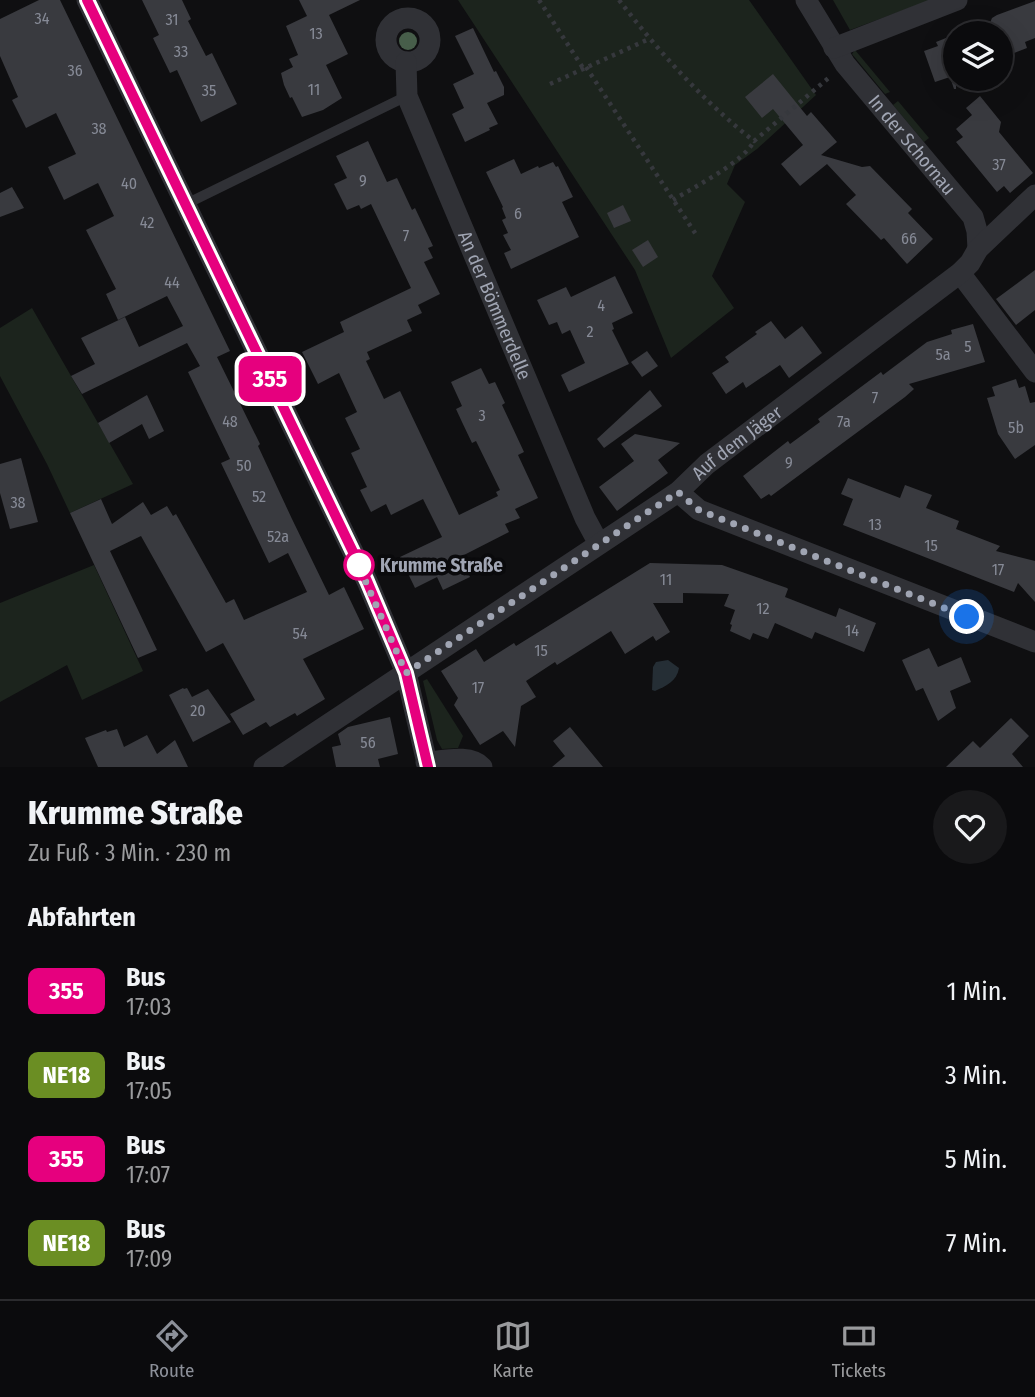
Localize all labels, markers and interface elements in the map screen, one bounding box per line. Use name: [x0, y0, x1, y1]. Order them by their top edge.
house number: 34: [35, 9, 50, 28]
house number: 31: [165, 10, 179, 29]
map controls: [943, 21, 1013, 91]
button: layers: [943, 21, 1013, 91]
house number: 13: [309, 24, 323, 43]
house number: 33: [174, 42, 188, 61]
house number: 36: [67, 61, 83, 80]
house number: 11: [308, 80, 320, 99]
house number: 35: [202, 81, 216, 100]
street label: In der Schornau: [864, 90, 961, 199]
house number: 38: [91, 119, 107, 138]
house number: 37: [992, 155, 1006, 174]
house number: 9: [359, 171, 367, 190]
house number: 40: [121, 174, 137, 193]
house number: 6: [514, 204, 522, 223]
house number: 42: [140, 213, 154, 232]
house number: 7: [403, 226, 410, 245]
street label: An der Bömmerdelle: [454, 227, 537, 383]
house number: 66: [901, 229, 917, 248]
house number: 44: [164, 273, 180, 292]
house number: 4: [597, 296, 605, 315]
house number: 2: [586, 322, 594, 341]
house number: 5: [964, 337, 972, 356]
house number: 5a: [935, 345, 951, 364]
line badge: 355: [230, 356, 310, 402]
text: 355: [253, 365, 287, 393]
house number: 7: [872, 388, 879, 407]
street label: Auf dem Jäger: [687, 400, 787, 484]
house number: 3: [478, 406, 486, 425]
house number: 48: [222, 412, 238, 431]
house number: 7a: [837, 412, 851, 431]
house number: 5b: [1008, 418, 1024, 437]
house number: 9: [785, 453, 793, 472]
house number: 50: [236, 456, 252, 475]
house number: 52: [252, 487, 266, 506]
house number: 38: [10, 493, 26, 512]
house number: 13: [868, 515, 882, 534]
house number: 52a: [267, 527, 289, 546]
house number: 15: [924, 536, 938, 555]
marker: Krumme Straße: [344, 550, 374, 580]
place label: Krumme Straße: [380, 554, 503, 577]
house number: 17: [992, 560, 1005, 579]
house number: 11: [660, 570, 672, 589]
house number: 12: [756, 599, 770, 618]
your location: [949, 599, 984, 634]
house number: 14: [845, 621, 859, 640]
house number: 54: [292, 624, 308, 643]
house number: 15: [534, 641, 548, 660]
house number: 17: [472, 678, 485, 697]
house number: 20: [190, 701, 206, 720]
house number: 56: [360, 733, 376, 752]
button: heart: [933, 790, 1007, 864]
text: Krumme Straße: [28, 793, 243, 833]
text: Zu Fuß · 3 Min. · 230 m: [28, 839, 231, 867]
text: Abfahrten: [28, 902, 136, 933]
text: Bus: [126, 962, 165, 993]
text: 1 Min.: [946, 976, 1007, 1007]
text: 355: [49, 977, 84, 1005]
text: 17:03: [126, 993, 171, 1021]
text: Bus: [126, 1046, 165, 1077]
text: 3 Min.: [945, 1060, 1007, 1091]
text: NE18: [43, 1061, 90, 1089]
text: 17:05: [126, 1077, 172, 1105]
text: Bus: [126, 1130, 165, 1161]
text: 5 Min.: [945, 1144, 1007, 1175]
text: 355: [49, 1145, 84, 1173]
text: 17:07: [126, 1161, 170, 1189]
text: Bus: [126, 1214, 165, 1245]
text: 7 Min.: [946, 1228, 1007, 1259]
text: NE18: [43, 1229, 90, 1257]
text: 17:09: [126, 1245, 172, 1273]
tab: Route: [149, 1317, 194, 1382]
tab: Karte: [492, 1317, 534, 1382]
tab: Tickets: [832, 1317, 886, 1382]

